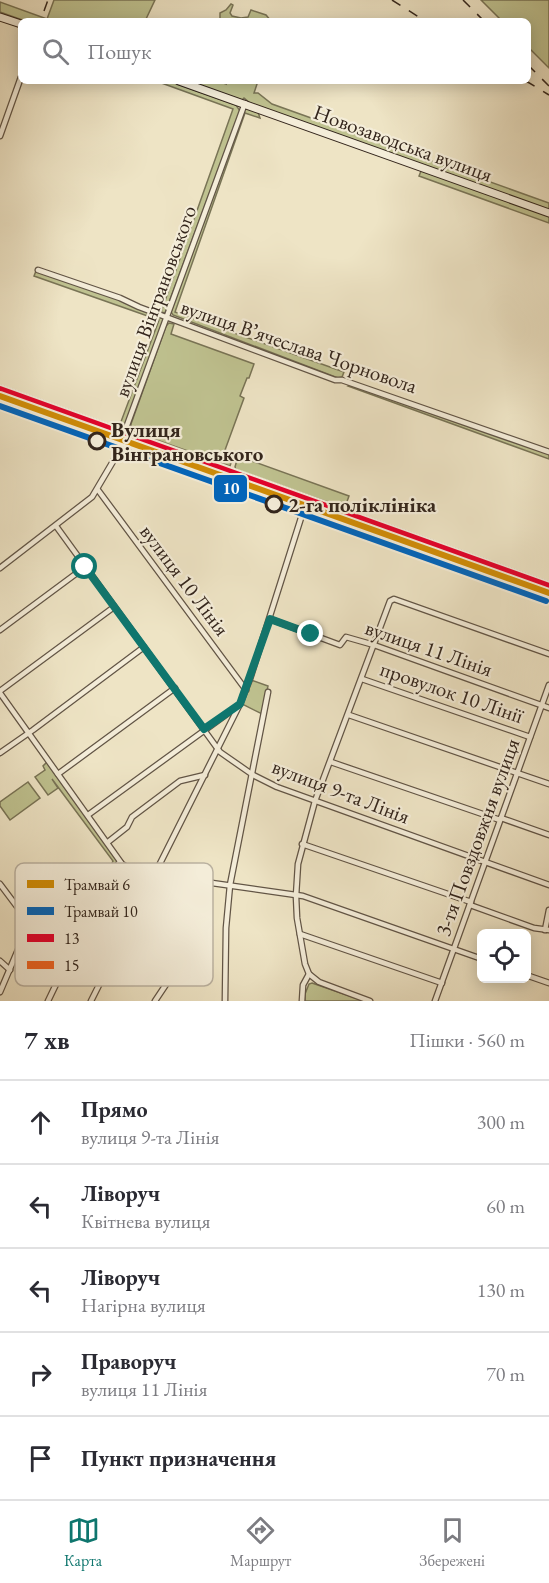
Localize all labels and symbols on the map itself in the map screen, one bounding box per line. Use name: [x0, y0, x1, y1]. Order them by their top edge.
street label: Новозаводська вулиця: [310, 98, 496, 188]
street label: вулиця Вінграновського: [108, 201, 202, 401]
street label: вулиця Вʼячеслава Чорновола: [177, 293, 421, 399]
place label: Вулиця Вінграновського: [111, 416, 264, 467]
marker: Вулиця Вінграновського: [88, 432, 106, 450]
line badge: 10: [213, 474, 248, 503]
text: 10: [223, 478, 240, 499]
place label: 2-га поліклініка: [288, 491, 437, 518]
marker: 2-га поліклініка: [265, 495, 283, 513]
street label: вулиця 10 Лінія: [134, 519, 236, 641]
route start: [71, 553, 97, 579]
street label: вулиця 11 Лінія: [362, 614, 496, 682]
route end: [297, 620, 323, 646]
street label: провулок 10 Лінії: [377, 655, 528, 729]
street label: 3-тя Повздовжня вулиця: [429, 735, 525, 939]
street label: вулиця 9-та Лінія: [268, 752, 414, 830]
legend: [15, 863, 213, 986]
text: Трамвай 6: [64, 874, 130, 895]
text: Трамвай 10: [64, 901, 138, 922]
text: 13: [64, 928, 80, 949]
text: 15: [64, 955, 79, 976]

